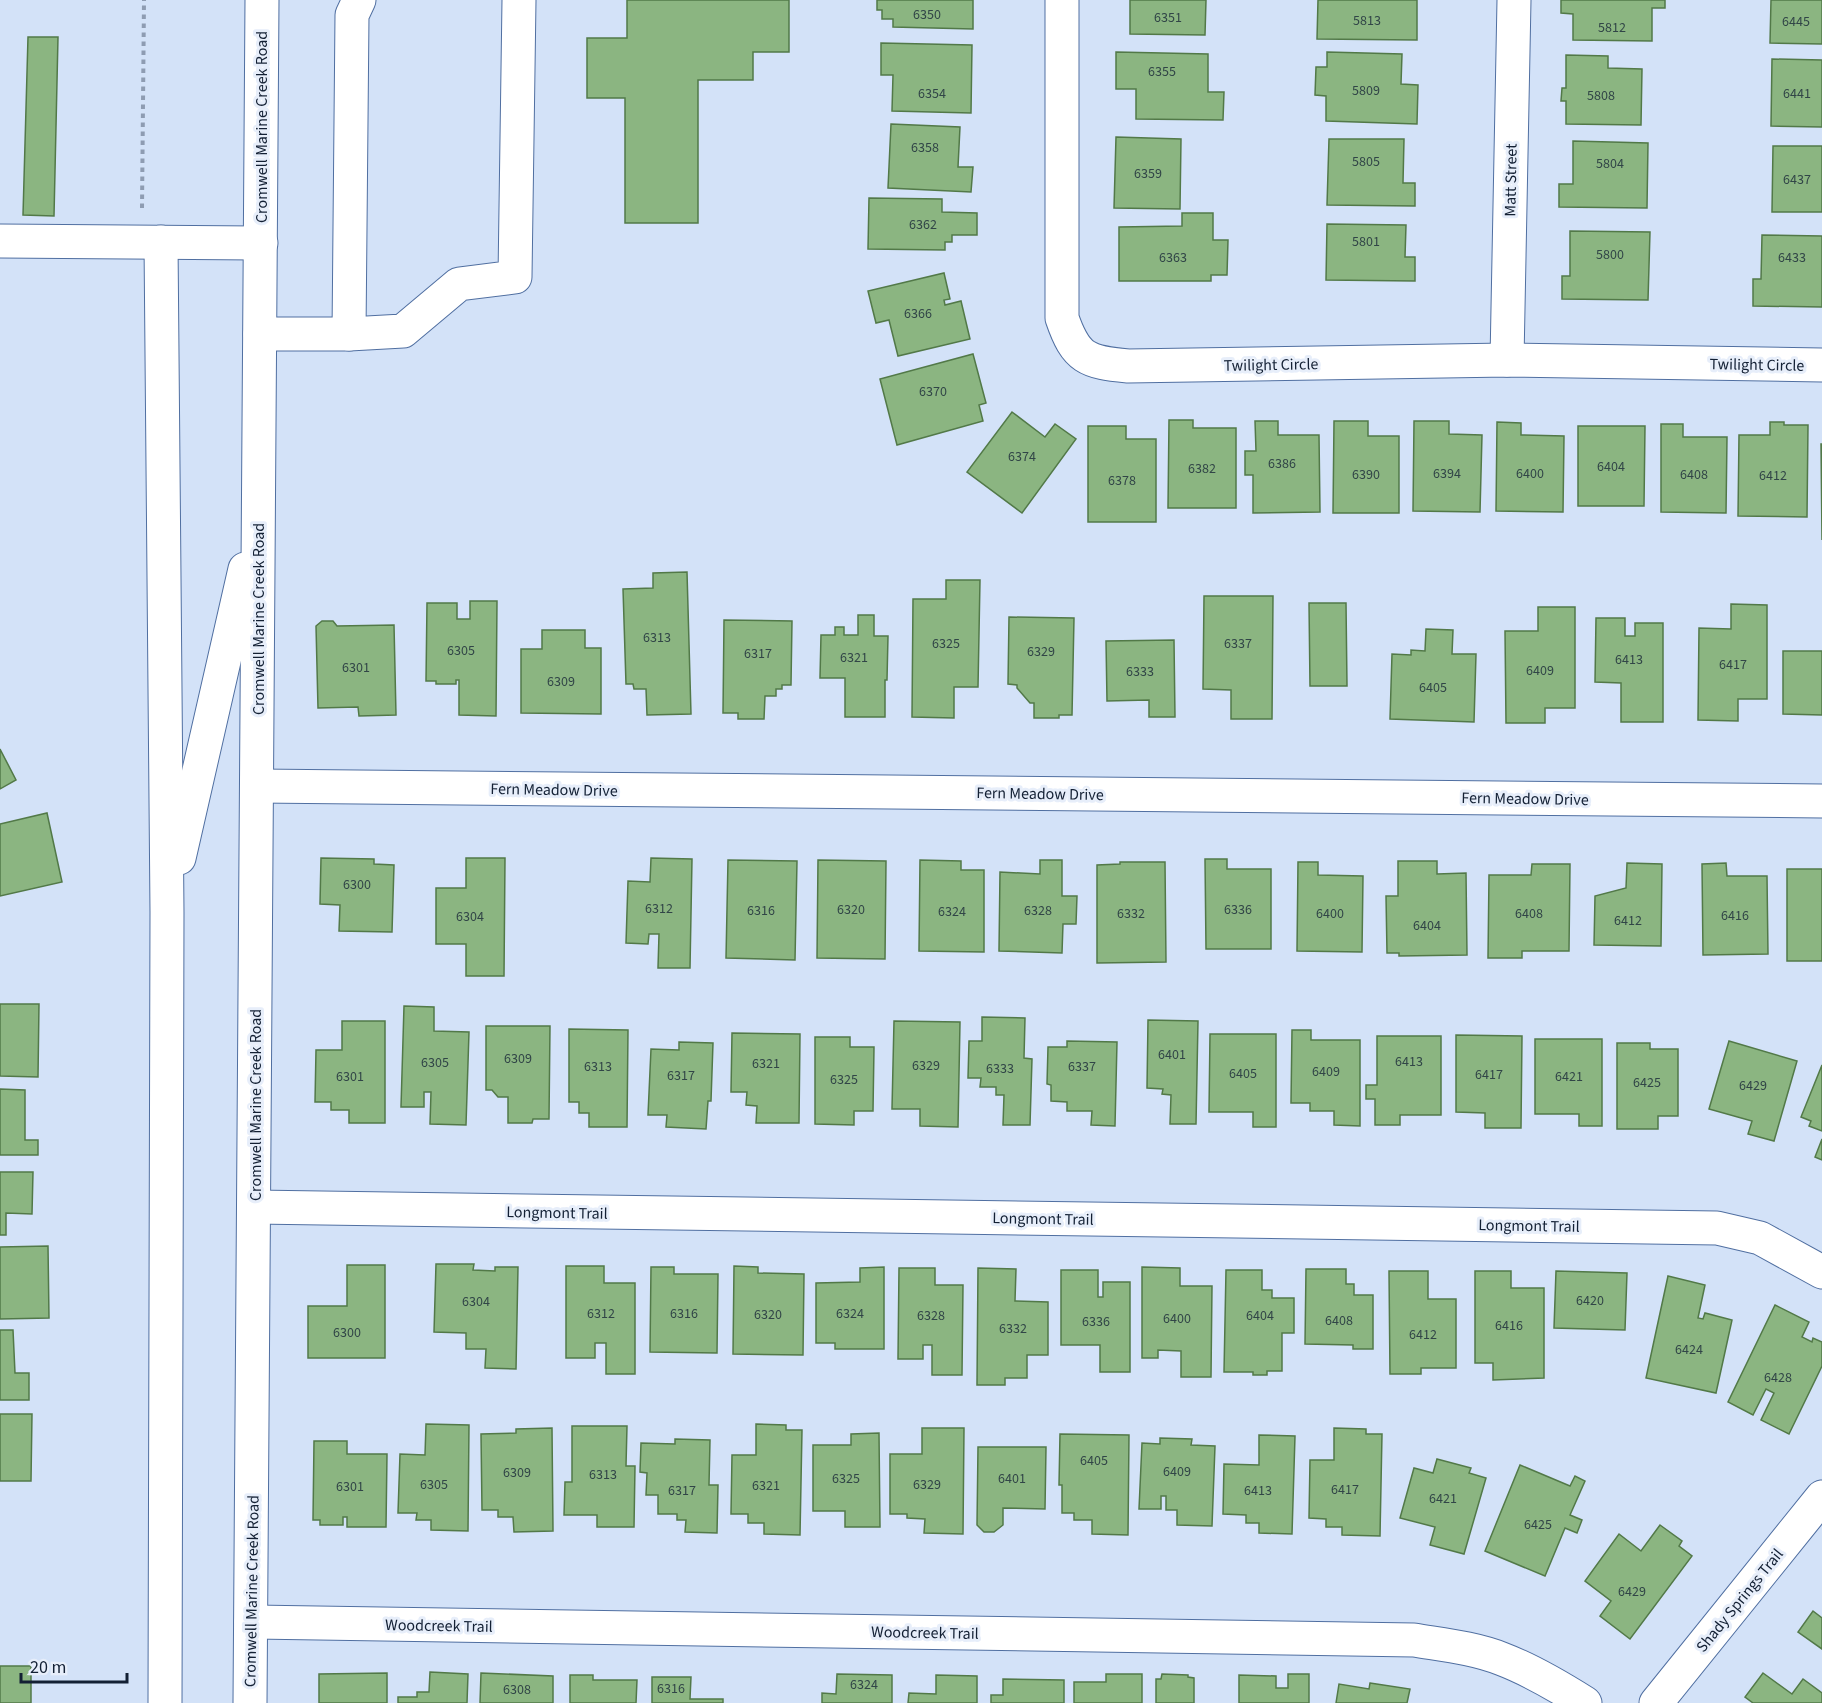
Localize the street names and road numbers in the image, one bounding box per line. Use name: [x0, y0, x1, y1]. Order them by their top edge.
street label: Cromwell Marine Creek Road: [251, 31, 273, 223]
street label: Matt Street: [1499, 143, 1523, 217]
street label: Twilight Circle: [1224, 353, 1319, 377]
street label: Twilight Circle: [1709, 353, 1805, 377]
street label: Cromwell Marine Creek Road: [248, 523, 270, 715]
street label: Fern Meadow Drive: [490, 778, 618, 802]
street label: Fern Meadow Drive: [976, 782, 1104, 806]
street label: Fern Meadow Drive: [1461, 787, 1589, 811]
street label: Cromwell Marine Creek Road: [245, 1009, 267, 1201]
street label: Longmont Trail: [506, 1201, 608, 1225]
street label: Longmont Trail: [992, 1207, 1094, 1231]
street label: Longmont Trail: [1478, 1214, 1580, 1238]
street label: Cromwell Marine Creek Road: [239, 1495, 265, 1687]
street label: Shady Springs Trail: [1691, 1544, 1788, 1657]
street label: Woodcreek Trail: [385, 1614, 493, 1638]
street label: Woodcreek Trail: [871, 1621, 979, 1645]

